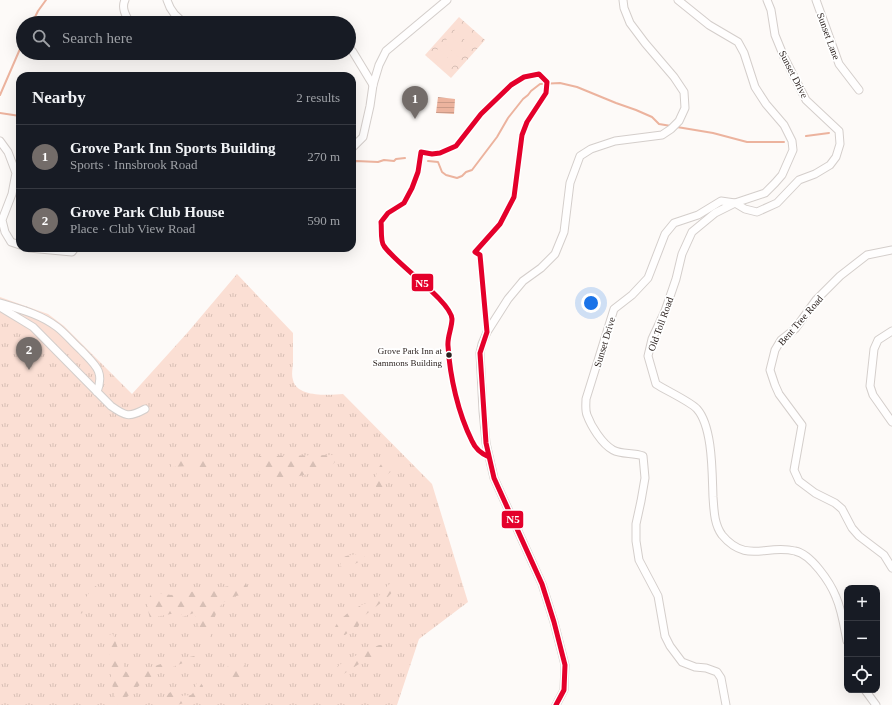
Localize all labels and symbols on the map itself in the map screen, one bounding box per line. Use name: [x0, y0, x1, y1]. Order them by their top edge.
street label: Sunset Lane: [815, 11, 842, 62]
street label: Sunset Drive: [777, 49, 810, 100]
pin: 1: [402, 86, 428, 119]
line badge: N5: [411, 273, 434, 292]
text: N5: [415, 277, 429, 289]
your location: [581, 293, 601, 313]
street label: Bent Tree Road: [776, 293, 825, 348]
street label: Old Toll Road: [646, 296, 675, 353]
street label: Sunset Drive: [592, 315, 617, 369]
pin: 2: [16, 337, 42, 370]
place label: Grove Park Inn at Sammons Building: [373, 346, 442, 368]
marker: Grove Park Inn at Sammons Building: [444, 350, 454, 360]
line badge: N5: [501, 510, 524, 529]
text: N5: [506, 513, 520, 525]

